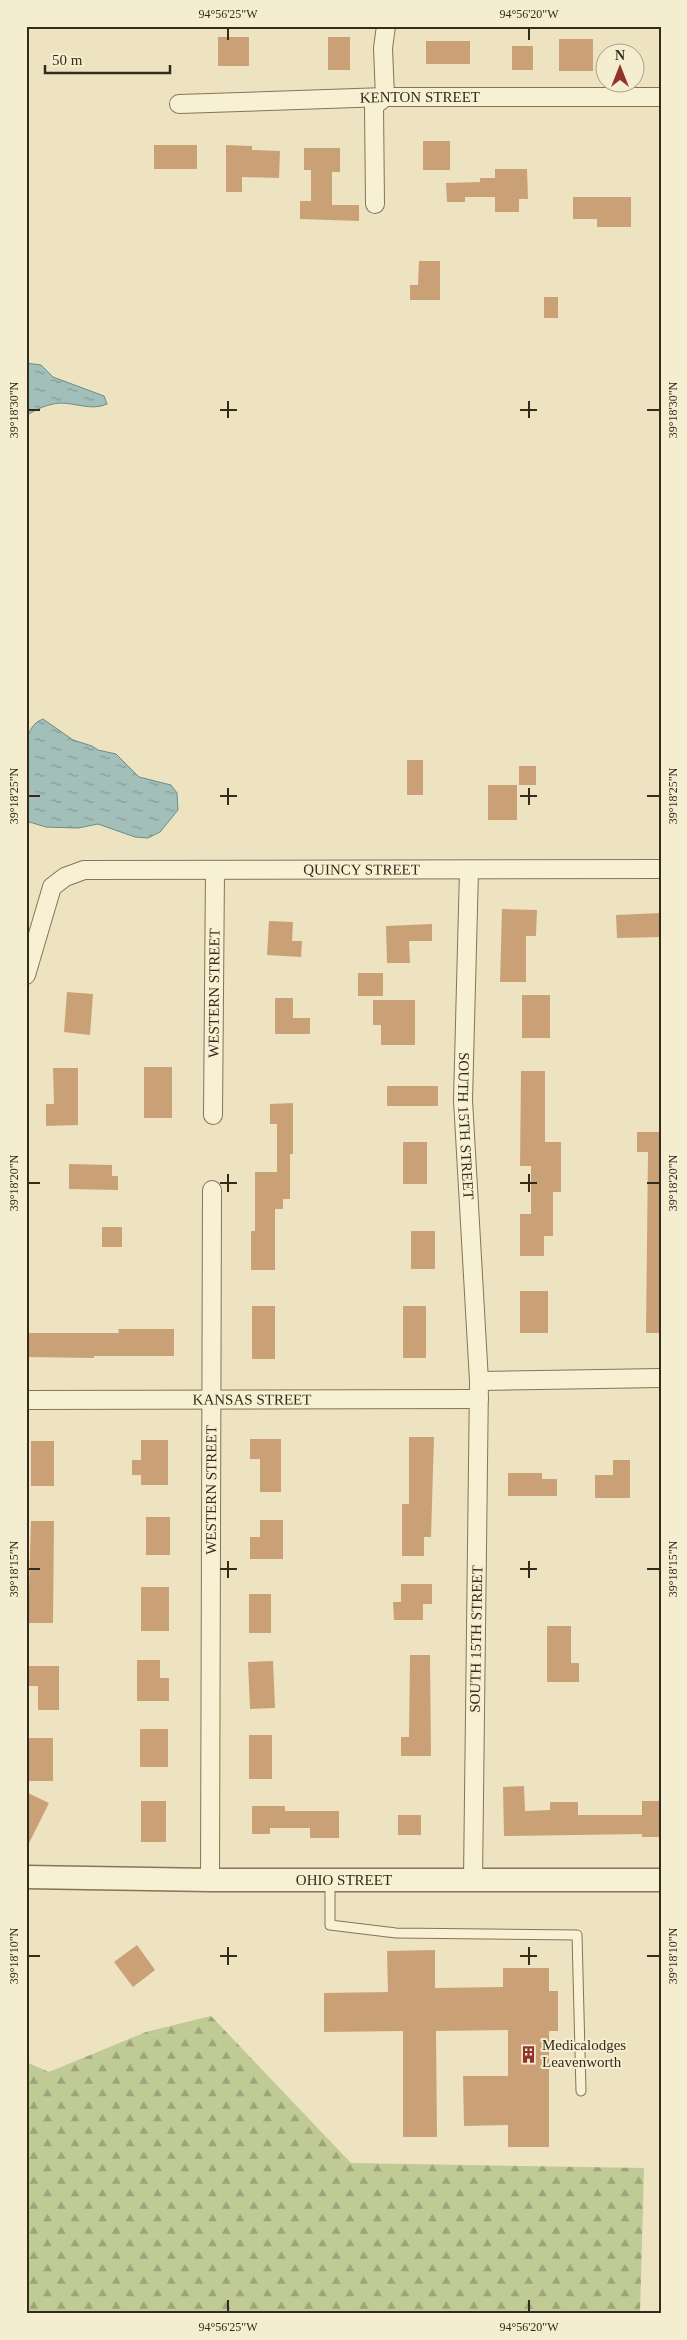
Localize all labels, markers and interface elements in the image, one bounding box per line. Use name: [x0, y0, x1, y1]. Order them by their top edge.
text: 94°56'25"W: [198, 7, 258, 21]
text: 94°56'20"W: [499, 7, 559, 21]
scale bar: [45, 42, 170, 74]
north arrow: [594, 42, 644, 92]
text: N: [615, 48, 625, 63]
text: 50 m: [52, 52, 83, 68]
street label: KENTON STREET: [359, 89, 480, 106]
text: 39°18'30"N: [7, 381, 21, 438]
text: 39°18'30"N: [666, 381, 680, 438]
text: 39°18'25"N: [7, 767, 21, 824]
text: 39°18'25"N: [666, 767, 680, 824]
street label: QUINCY STREET: [303, 861, 420, 878]
street label: WESTERN STREET: [205, 928, 223, 1058]
street label: SOUTH 15TH STREET: [455, 1052, 477, 1200]
text: 39°18'20"N: [7, 1154, 21, 1211]
text: 39°18'20"N: [666, 1154, 680, 1211]
street label: KANSAS STREET: [193, 1391, 311, 1408]
street label: WESTERN STREET: [203, 1425, 219, 1555]
text: 39°18'15"N: [7, 1540, 21, 1597]
text: 39°18'15"N: [666, 1540, 680, 1597]
street label: SOUTH 15TH STREET: [467, 1565, 485, 1713]
street label: OHIO STREET: [296, 1872, 392, 1888]
text: 39°18'10"N: [7, 1927, 21, 1984]
text: 39°18'10"N: [666, 1927, 680, 1984]
place label: Medicalodges Leavenworth: [542, 2037, 626, 2070]
building icon: Medicalodges Leavenworth: [518, 2044, 538, 2064]
text: 94°56'25"W: [198, 2320, 258, 2334]
text: 94°56'20"W: [499, 2320, 559, 2334]

